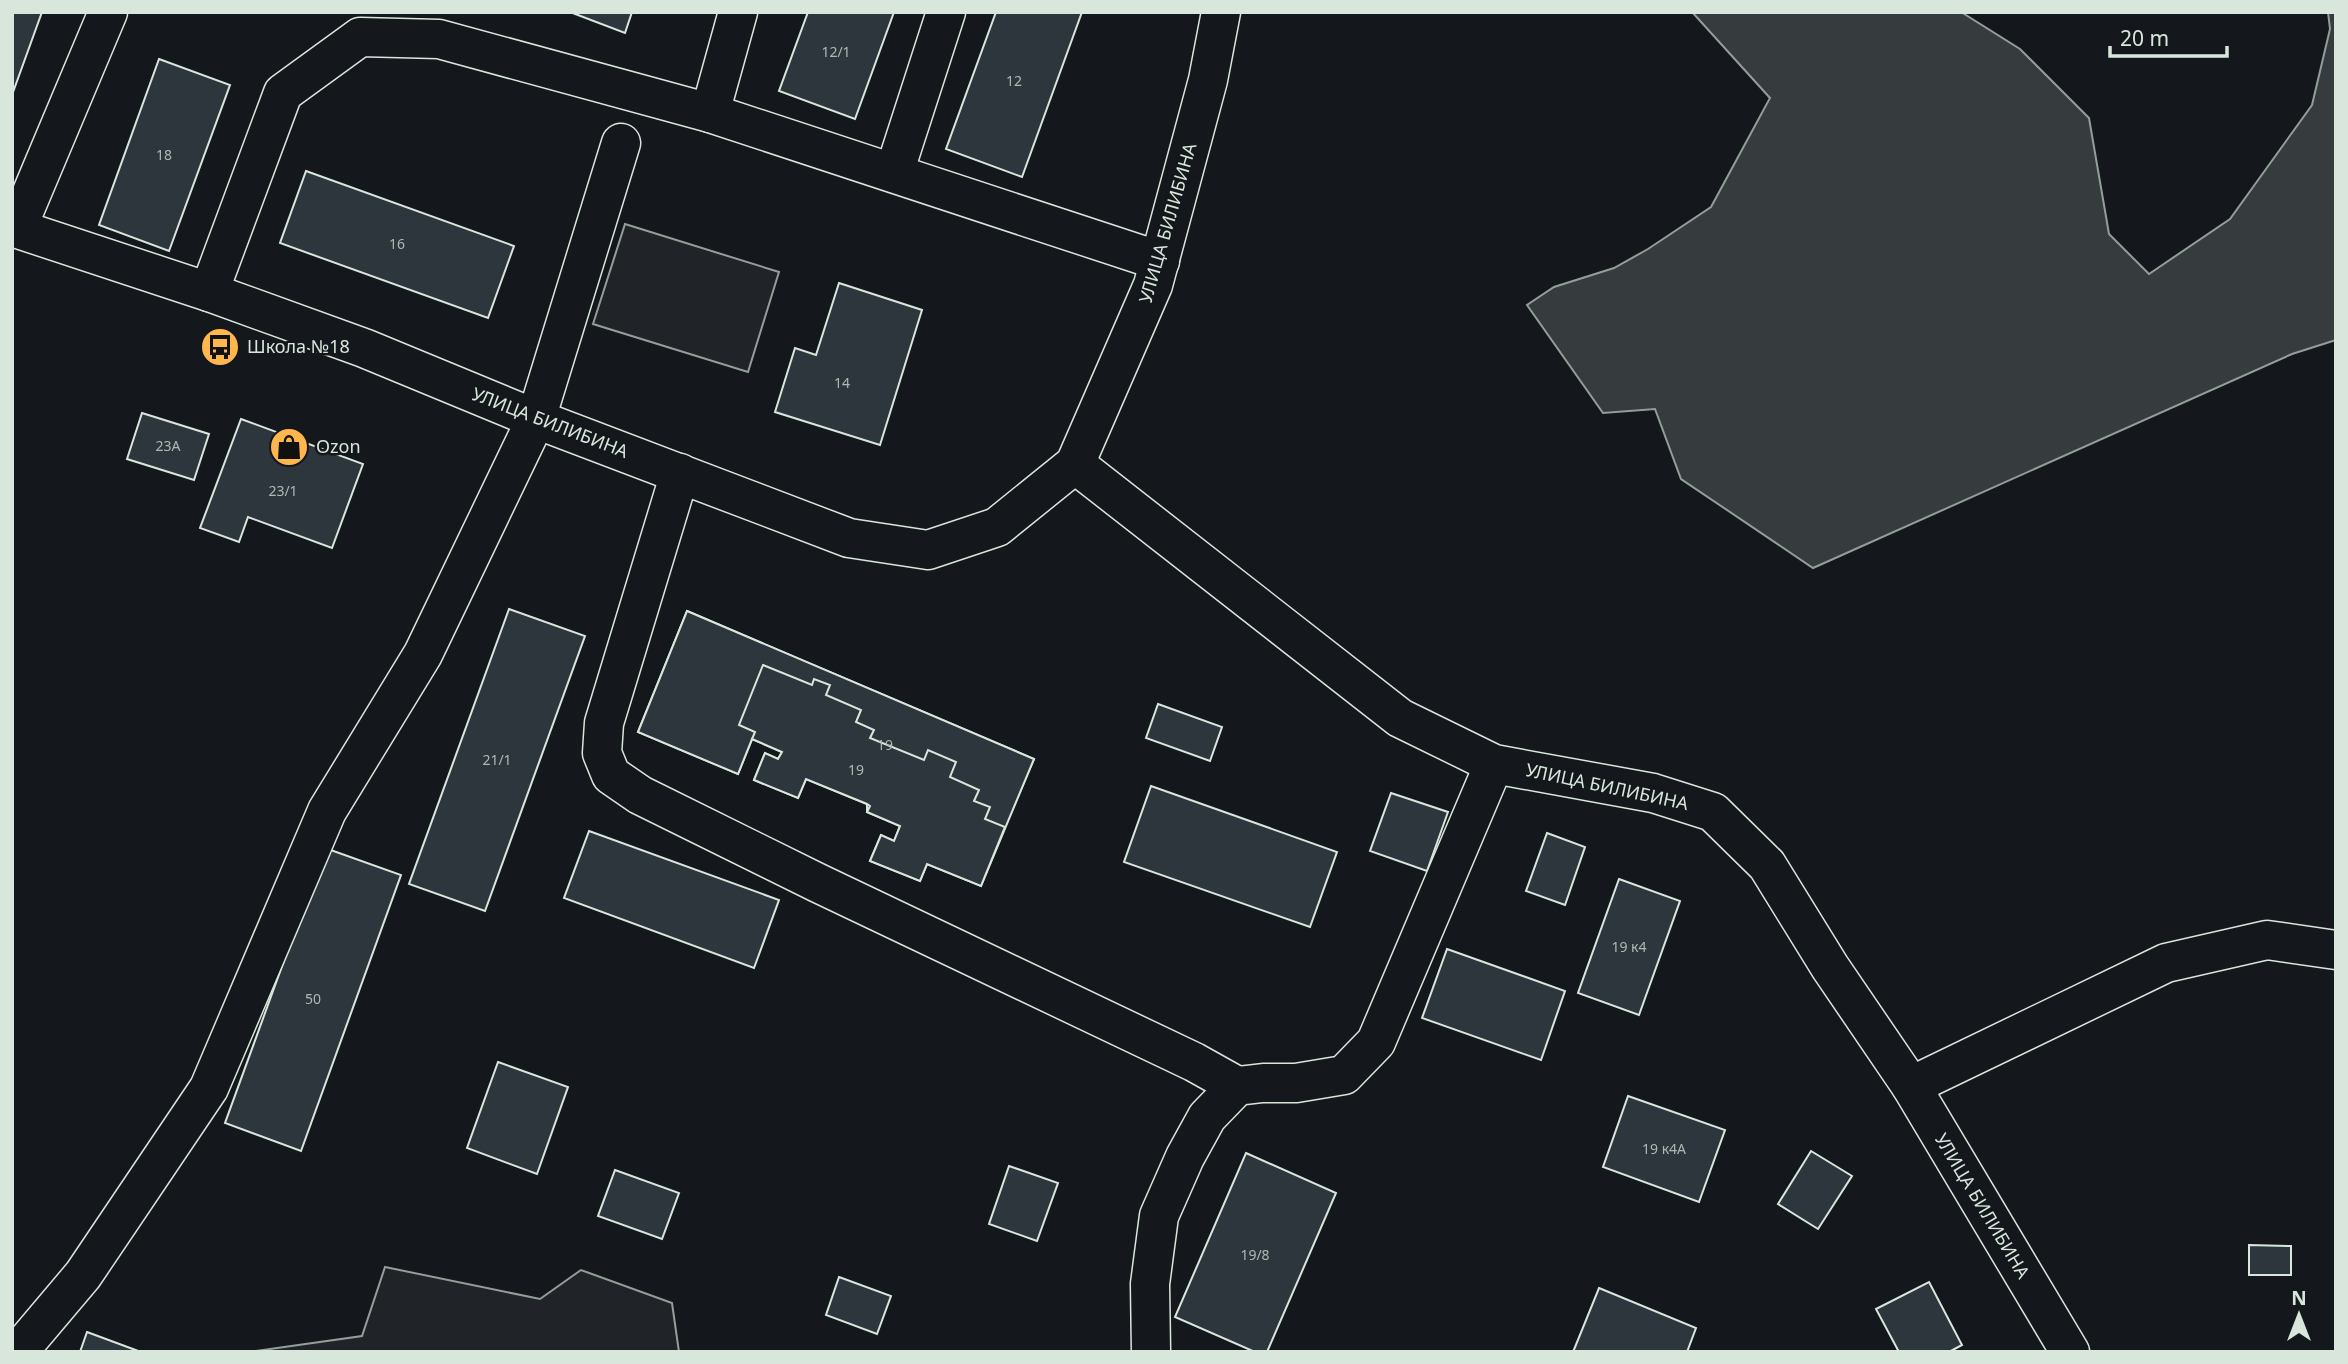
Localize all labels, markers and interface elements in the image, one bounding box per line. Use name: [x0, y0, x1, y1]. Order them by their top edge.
scale bar: [2110, 14, 2227, 58]
text: 20 m: [2120, 24, 2169, 52]
house number: 12/1: [821, 42, 851, 61]
house number: 12: [1006, 71, 1022, 90]
street label: УЛИЦА БИЛИБИНА: [1133, 139, 1202, 306]
house number: 18: [156, 145, 172, 164]
house number: 16: [389, 234, 405, 253]
bus stop icon: Школа №18: [199, 326, 241, 368]
place label: Школа №18: [247, 334, 350, 358]
house number: 14: [834, 373, 850, 392]
street label: УЛИЦА БИЛИБИНА: [469, 381, 632, 463]
shop icon: Ozon: [268, 426, 310, 468]
place label: Ozon: [316, 434, 361, 458]
house number: 23А: [156, 436, 181, 455]
house number: 23/1: [268, 481, 298, 500]
house number: 19: [877, 735, 893, 754]
house number: 21/1: [482, 750, 512, 769]
street label: УЛИЦА БИЛИБИНА: [1524, 757, 1691, 815]
house number: 19: [848, 760, 864, 779]
house number: 19 к4: [1611, 937, 1647, 956]
house number: 50: [305, 989, 321, 1008]
street label: УЛИЦА БИЛИБИНА: [1930, 1128, 2036, 1283]
house number: 19 к4А: [1642, 1139, 1686, 1158]
house number: 19/8: [1240, 1245, 1270, 1264]
north arrow: [2264, 1280, 2334, 1350]
text: N: [2291, 1285, 2307, 1311]

